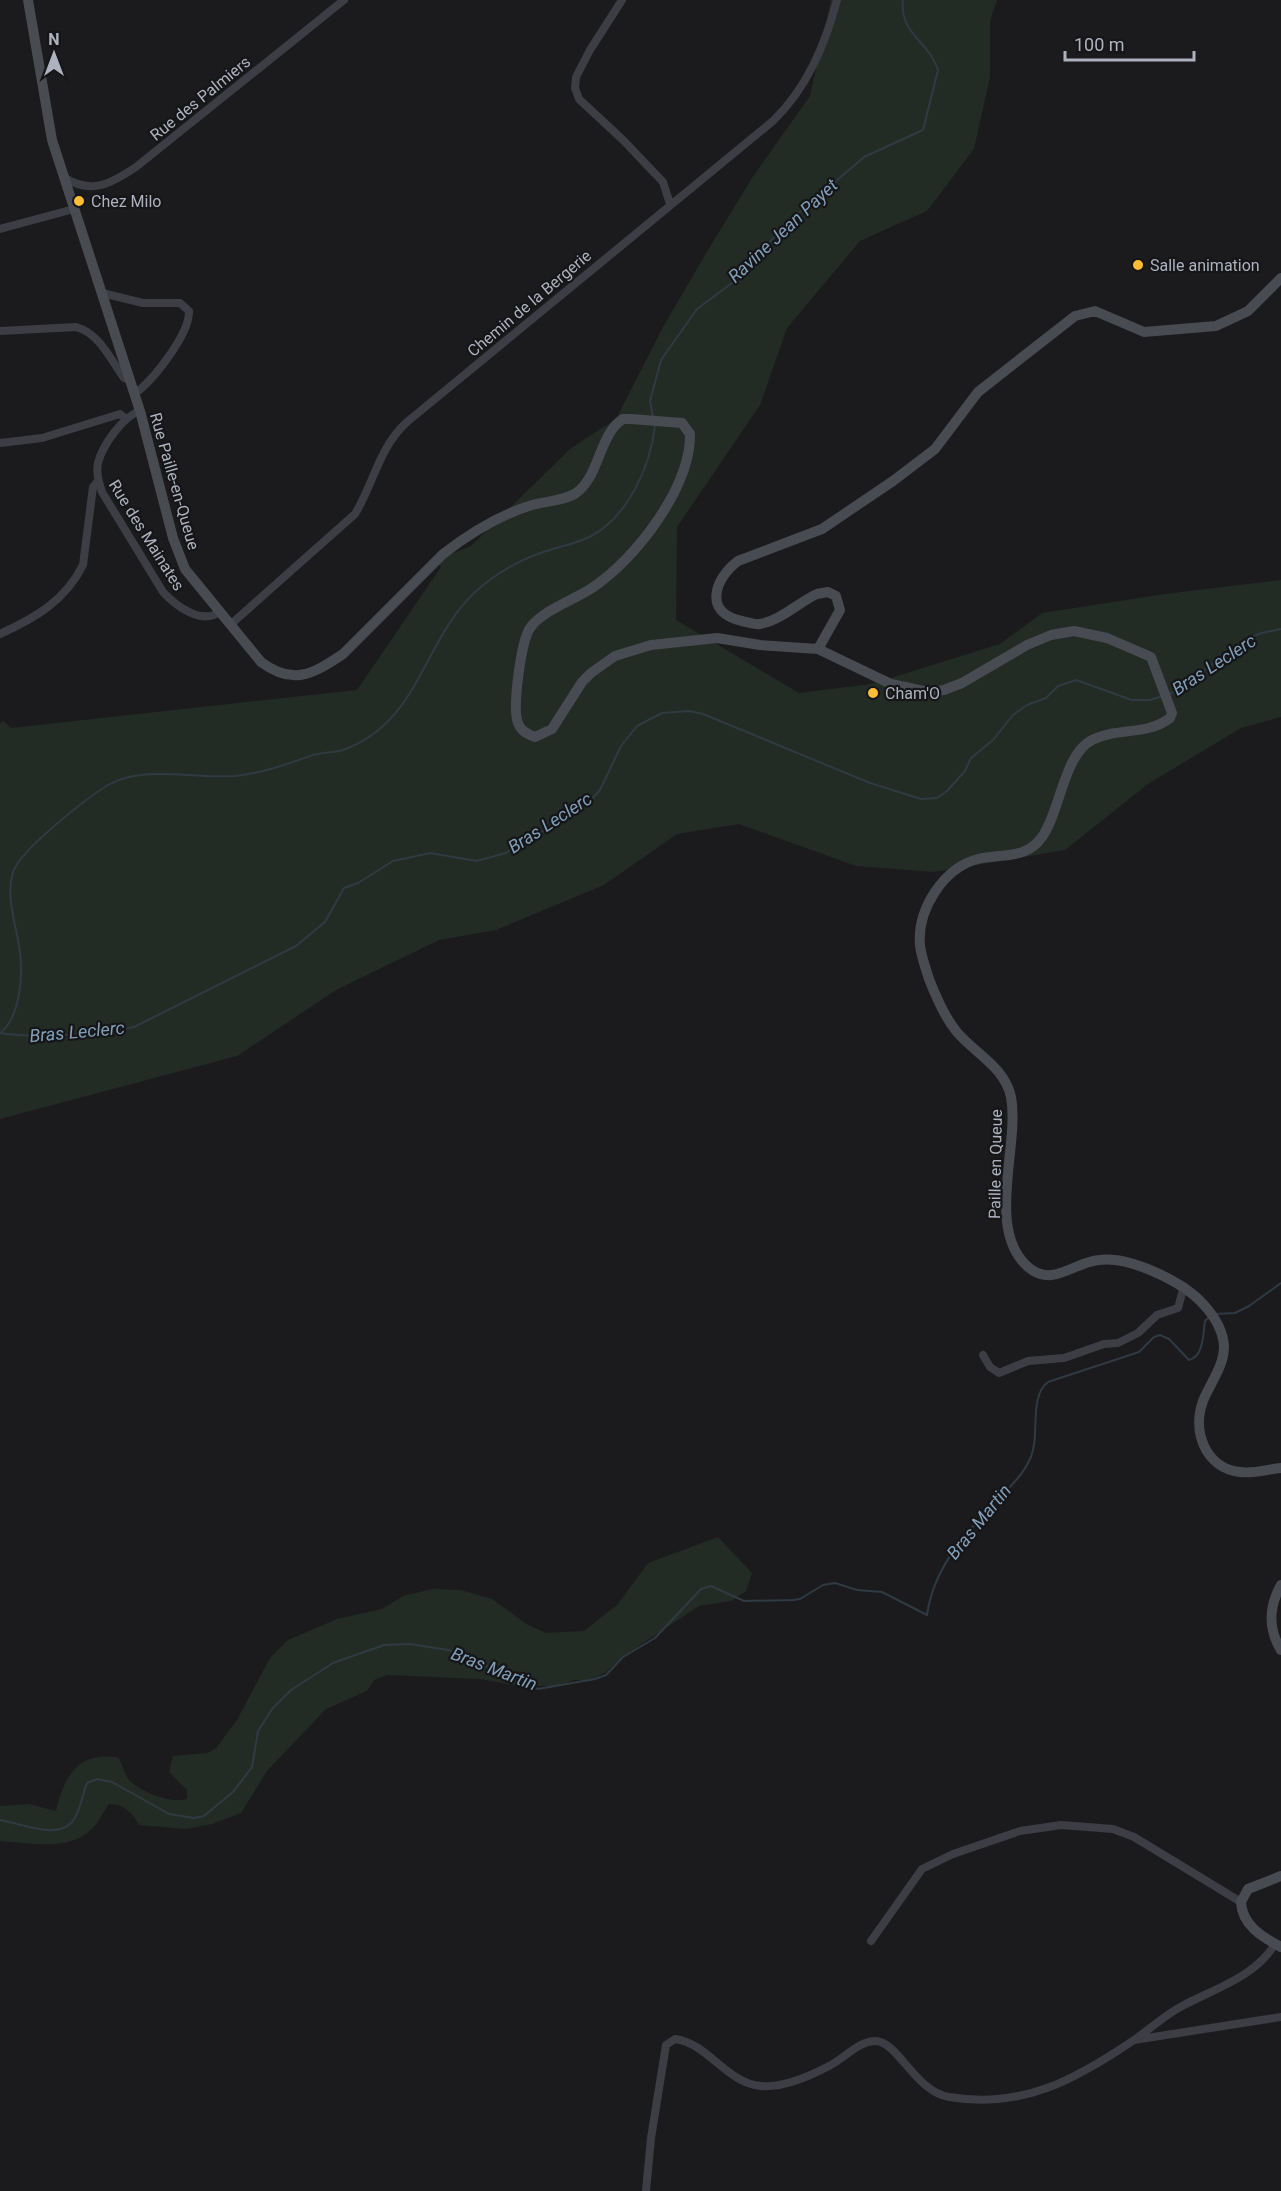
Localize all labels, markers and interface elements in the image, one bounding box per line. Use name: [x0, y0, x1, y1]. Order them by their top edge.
north arrow: [24, 24, 84, 84]
scale bar: [1065, 24, 1194, 62]
text: N: [48, 30, 60, 49]
text: 100 m: [1074, 34, 1125, 55]
street label: Rue des Palmiers: [146, 52, 254, 145]
water label: Ravine Jean Payet: [724, 174, 842, 287]
place label: Chez Milo: [91, 192, 162, 211]
marker: Chez Milo: [72, 194, 86, 208]
street label: Chemin de la Bergerie: [464, 246, 595, 361]
place label: Salle animation: [1150, 256, 1260, 275]
marker: Salle animation: [1131, 258, 1145, 272]
street label: Rue Paille-en-Queue: [146, 410, 203, 552]
street label: Rue des Mainates: [105, 476, 188, 594]
water label: Bras Leclerc: [1168, 630, 1260, 699]
place label: Cham'O: [885, 684, 940, 703]
marker: Cham'O: [866, 686, 880, 700]
water label: Bras Leclerc: [504, 788, 596, 857]
water label: Bras Leclerc: [28, 1017, 125, 1046]
street label: Paille en Queue: [985, 1109, 1006, 1219]
water label: Bras Martin: [942, 1480, 1015, 1563]
water label: Bras Martin: [448, 1643, 540, 1694]

